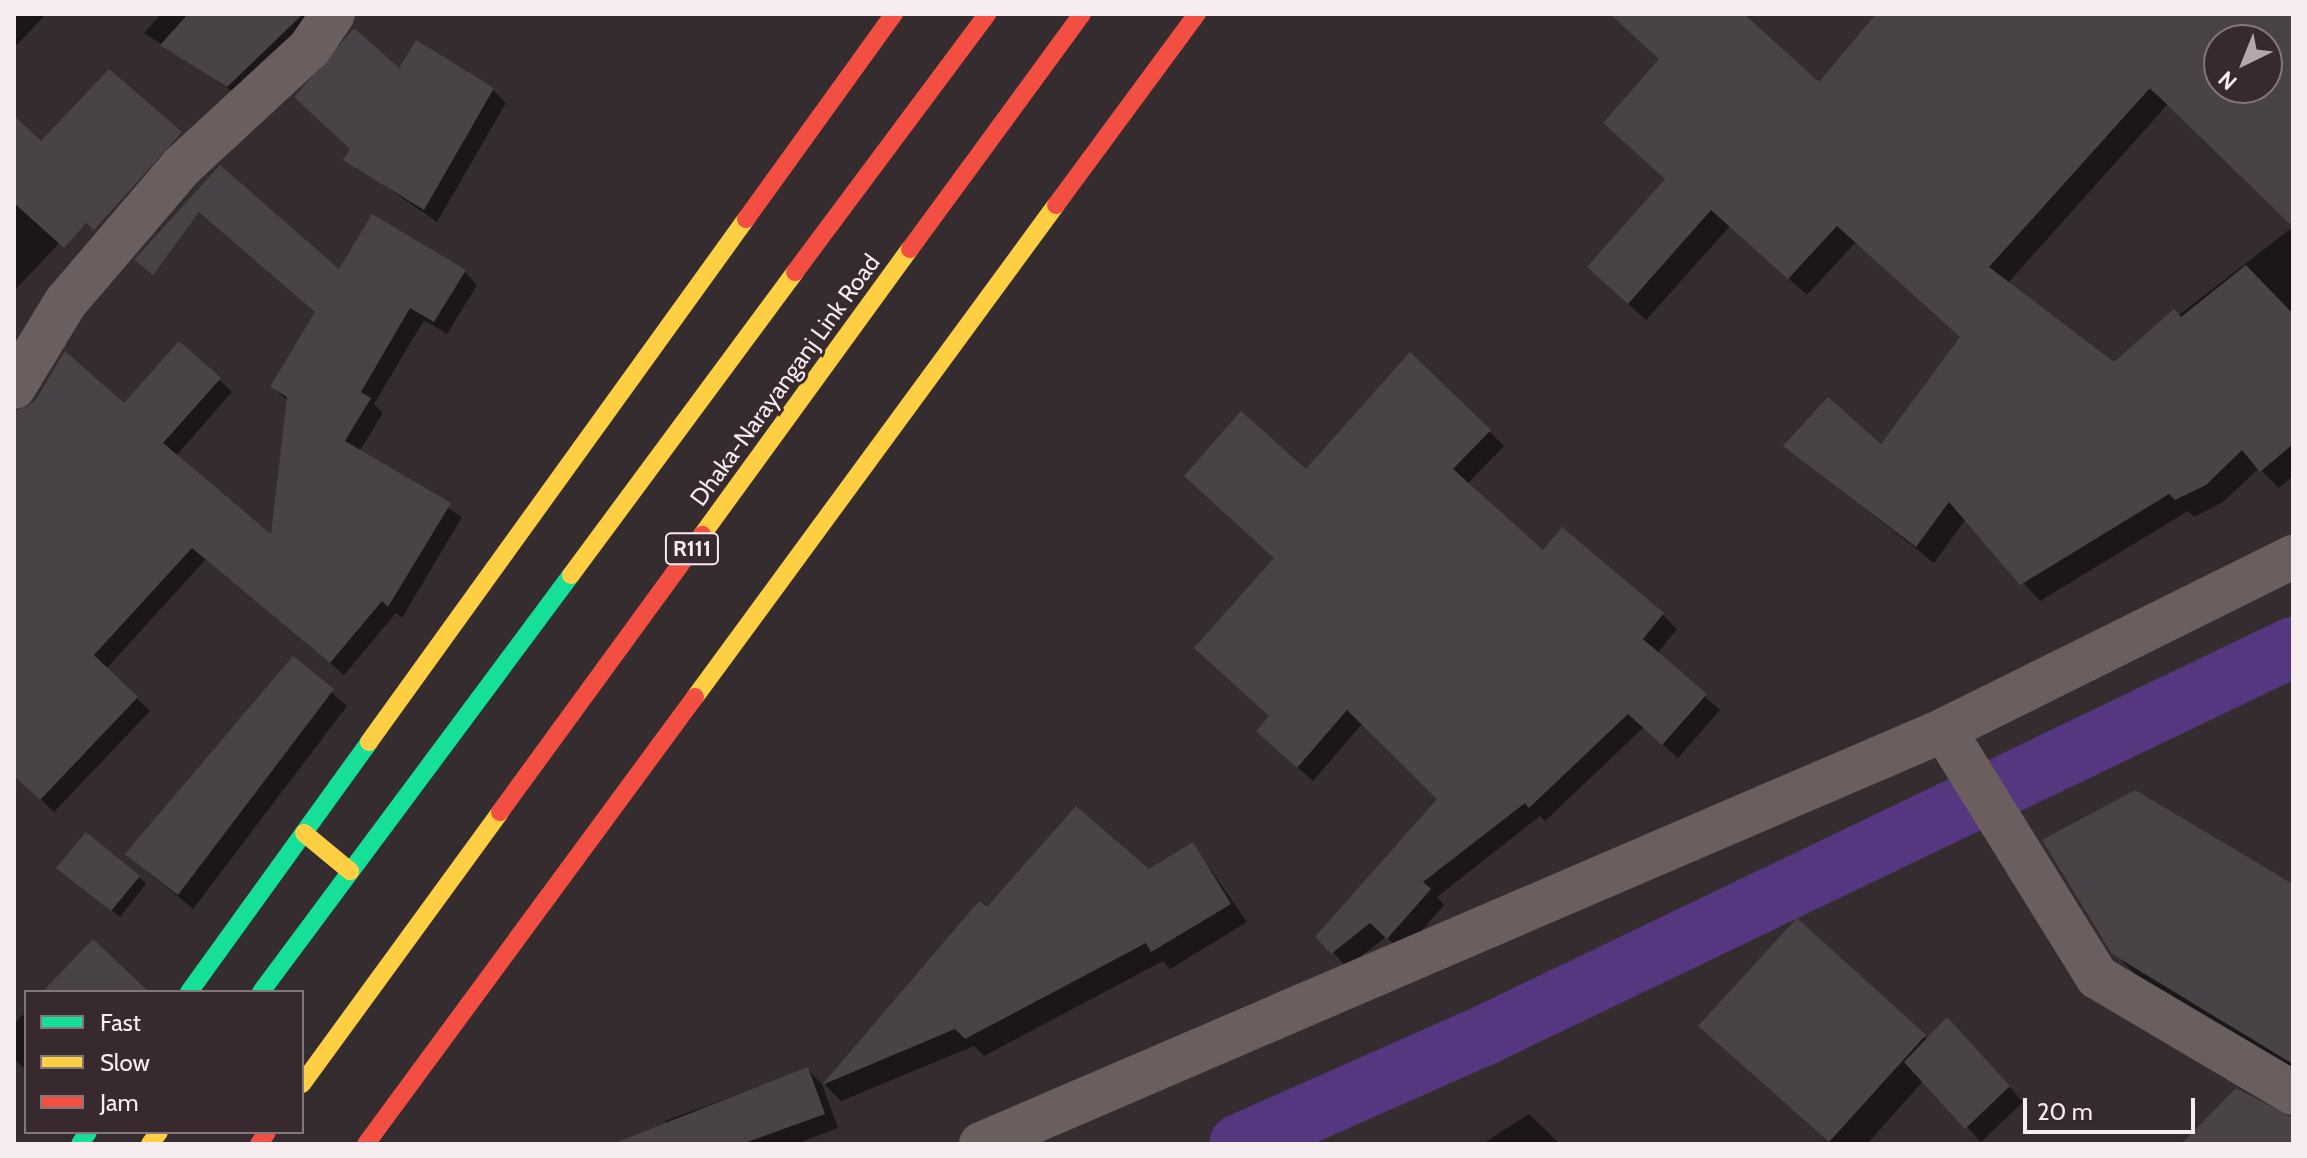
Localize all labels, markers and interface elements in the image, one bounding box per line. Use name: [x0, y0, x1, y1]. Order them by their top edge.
north arrow: [2203, 24, 2283, 104]
text: N: [2213, 65, 2243, 96]
street label: Dhaka-Narayanganj Link Road: [684, 249, 886, 511]
road number: R111: [664, 531, 720, 567]
legend: [24, 990, 304, 1134]
text: Fast: [100, 1008, 141, 1037]
text: Slow: [100, 1048, 150, 1077]
scale bar: [2027, 1082, 2199, 1132]
text: Jam: [100, 1088, 138, 1117]
text: 20 m: [2037, 1097, 2093, 1126]

